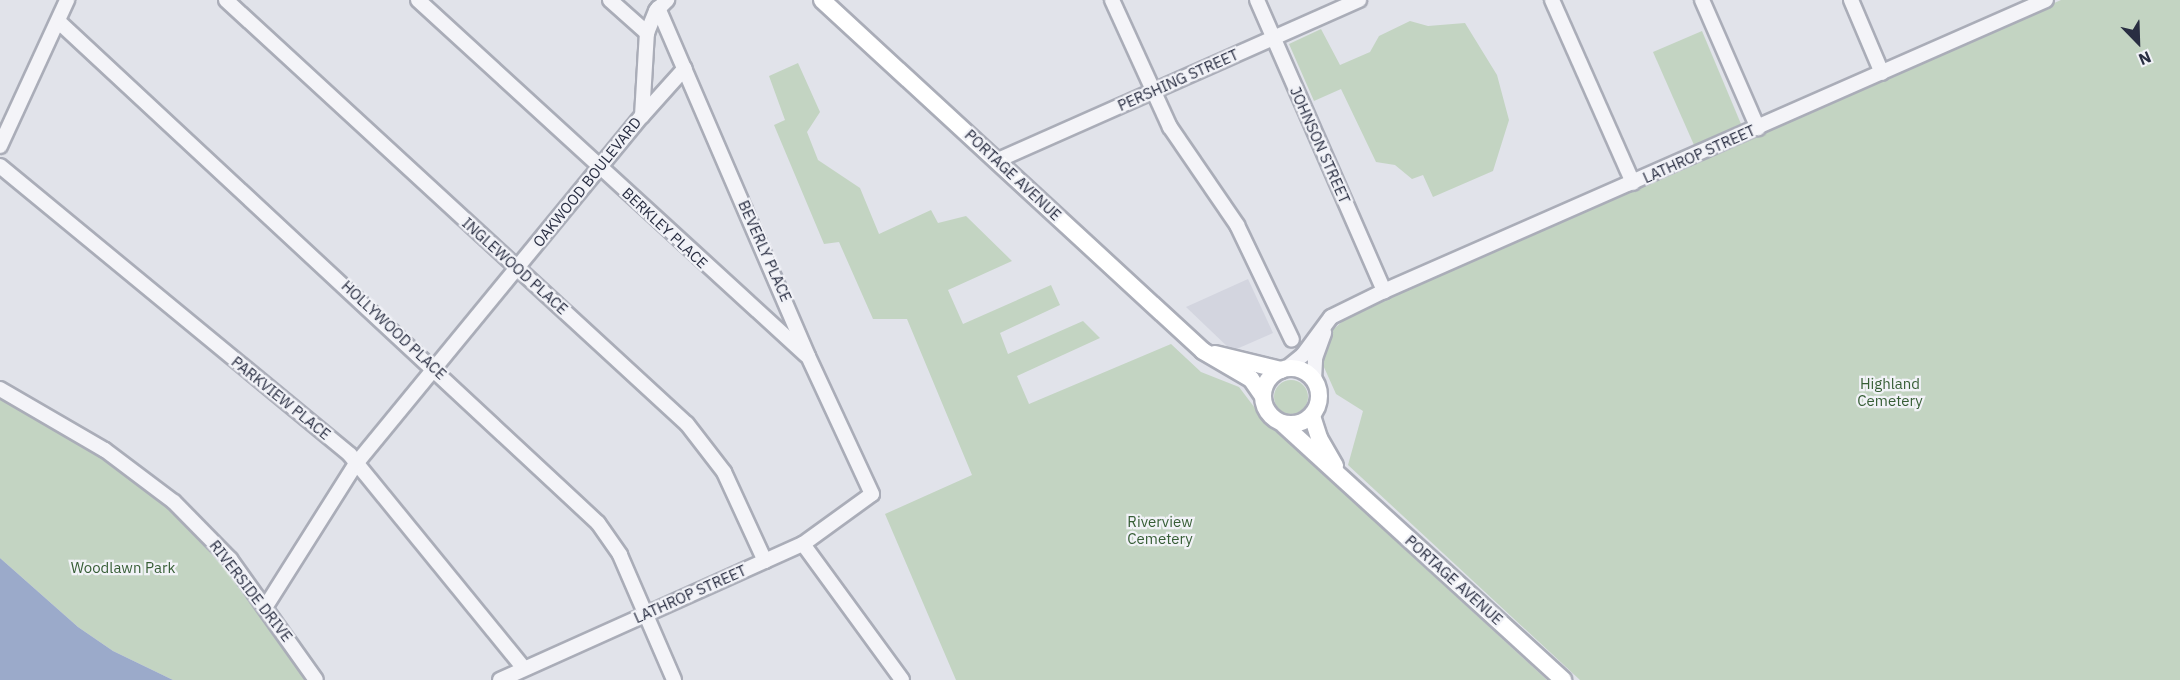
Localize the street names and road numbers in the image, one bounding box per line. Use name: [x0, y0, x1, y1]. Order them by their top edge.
street label: PERSHING STREET: [1115, 45, 1241, 115]
street label: JOHNSON STREET: [1286, 84, 1354, 206]
street label: OAKWOOD BOULEVARD: [529, 113, 645, 251]
street label: LATHROP STREET: [1640, 121, 1758, 187]
street label: PORTAGE AVENUE: [961, 126, 1065, 224]
street label: BERKLEY PLACE: [618, 184, 712, 272]
street label: BEVERLY PLACE: [735, 198, 795, 304]
street label: INGLEWOOD PLACE: [459, 214, 571, 318]
street label: HOLLYWOOD PLACE: [338, 277, 450, 383]
street label: PARKVIEW PLACE: [228, 353, 334, 443]
street label: PORTAGE AVENUE: [1402, 531, 1506, 629]
street label: RIVERSIDE DRIVE: [206, 537, 296, 645]
street label: LATHROP STREET: [631, 561, 749, 627]

